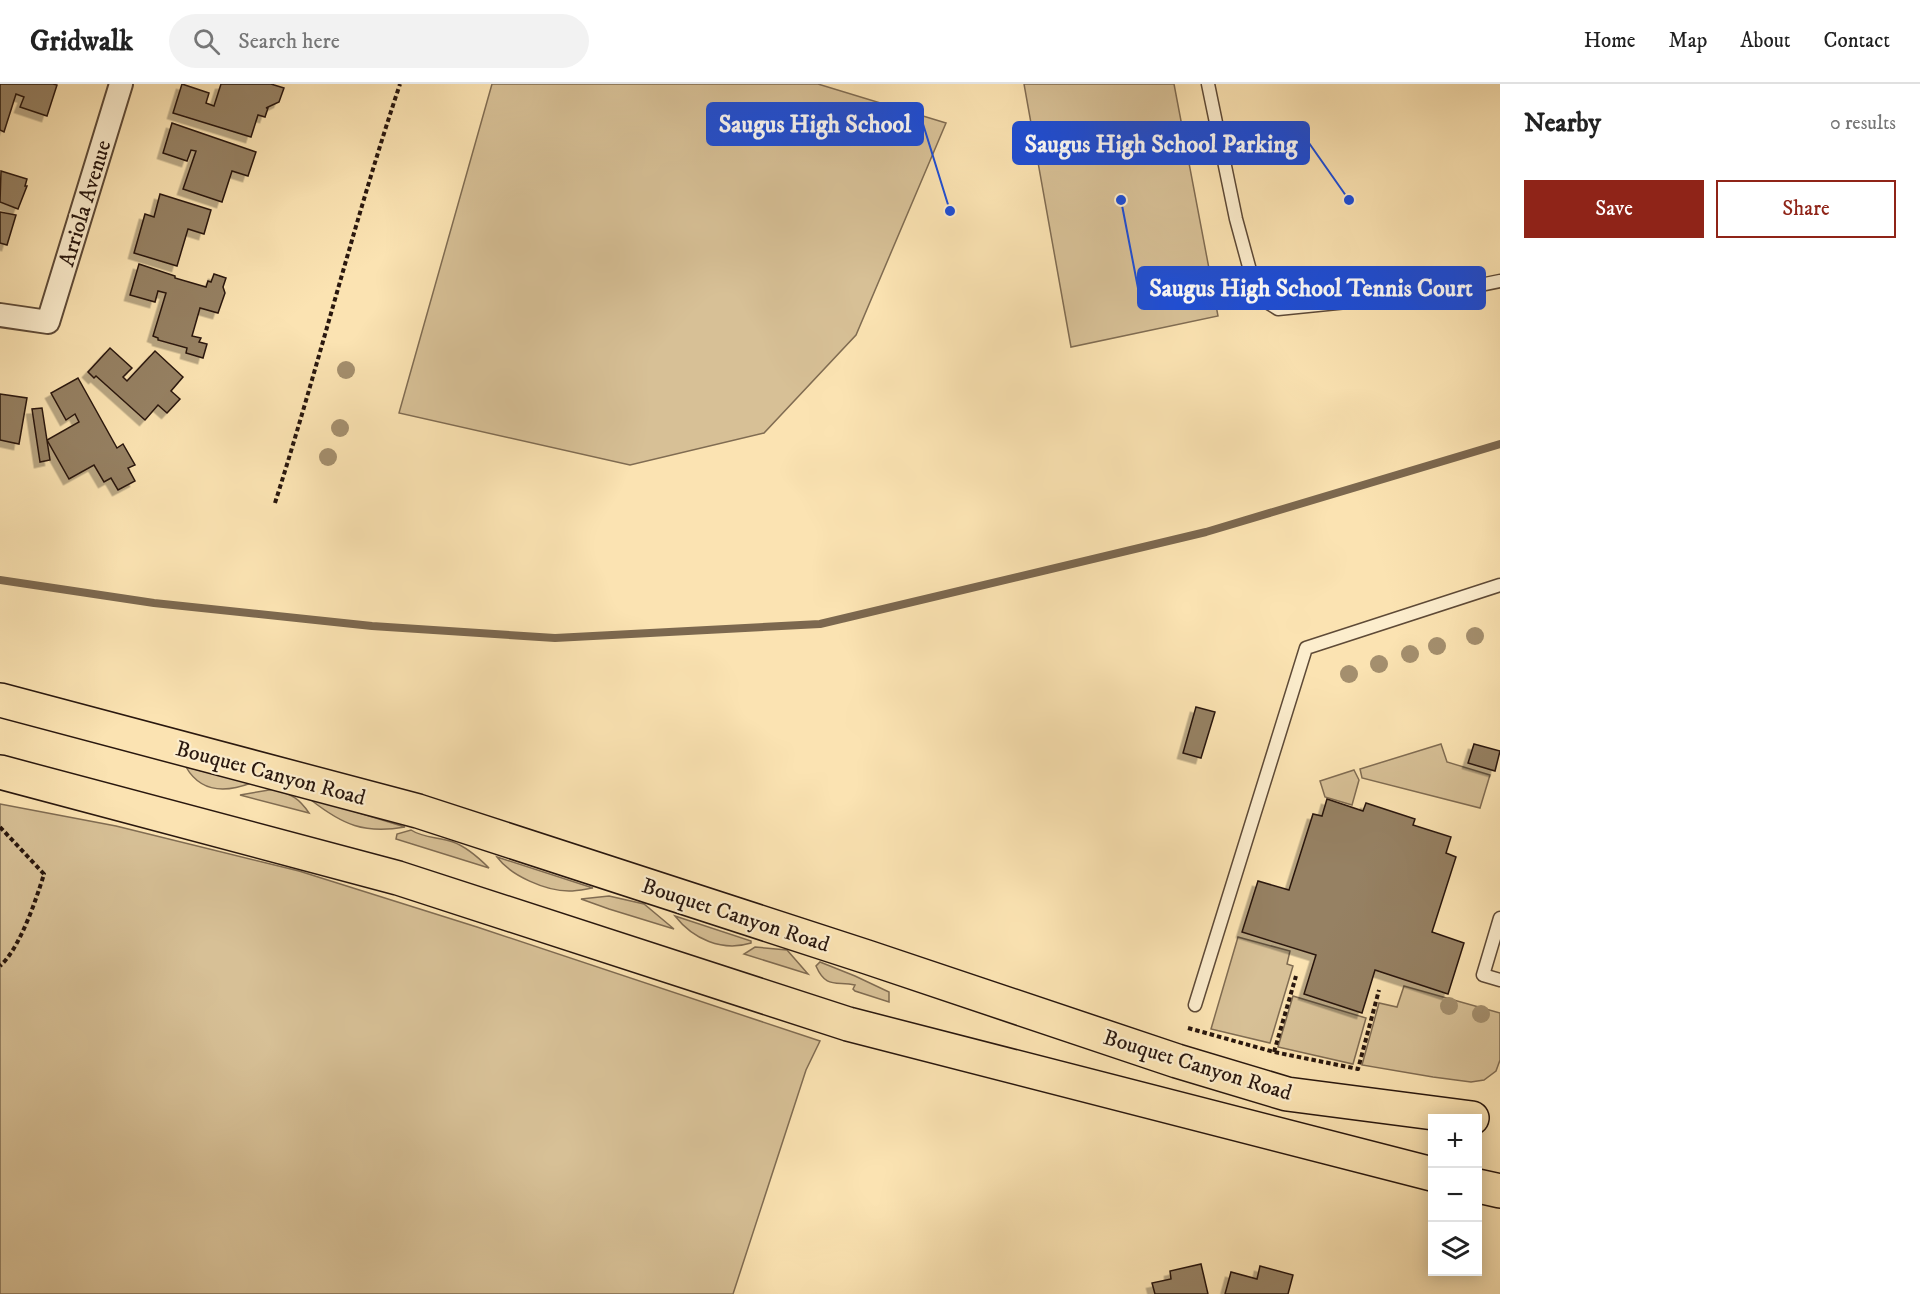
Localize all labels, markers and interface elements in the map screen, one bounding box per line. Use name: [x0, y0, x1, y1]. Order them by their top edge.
search box: [169, 14, 589, 68]
text: Gridwalk: [30, 24, 133, 59]
icon: search: [190, 25, 223, 58]
text: Search here: [238, 28, 340, 55]
text: Home: [1584, 28, 1636, 54]
text: Map: [1669, 28, 1707, 54]
text: About: [1740, 28, 1791, 54]
text: Contact: [1824, 28, 1890, 54]
callout: Saugus High School: [707, 103, 923, 145]
text: Nearby: [1524, 107, 1601, 140]
text: Saugus High School: [719, 110, 912, 140]
text: 0 results: [1830, 111, 1896, 136]
callout: Saugus High School Parking: [1013, 122, 1309, 164]
text: Saugus High School Parking: [1025, 130, 1299, 160]
street label: Arriola Avenue: [53, 137, 117, 270]
button: Save: [1524, 180, 1704, 238]
button: Share: [1716, 180, 1896, 238]
callout: Saugus High School Tennis Court: [1138, 267, 1485, 309]
text: Saugus High School Tennis Court: [1149, 274, 1473, 304]
street label: Bouquet Canyon Road: [173, 735, 369, 812]
street label: Bouquet Canyon Road: [638, 872, 833, 959]
street label: Bouquet Canyon Road: [1100, 1024, 1295, 1107]
map controls: [1428, 1114, 1482, 1276]
button: +: [1428, 1114, 1482, 1168]
button: −: [1428, 1168, 1482, 1222]
button: layers: [1428, 1222, 1482, 1276]

